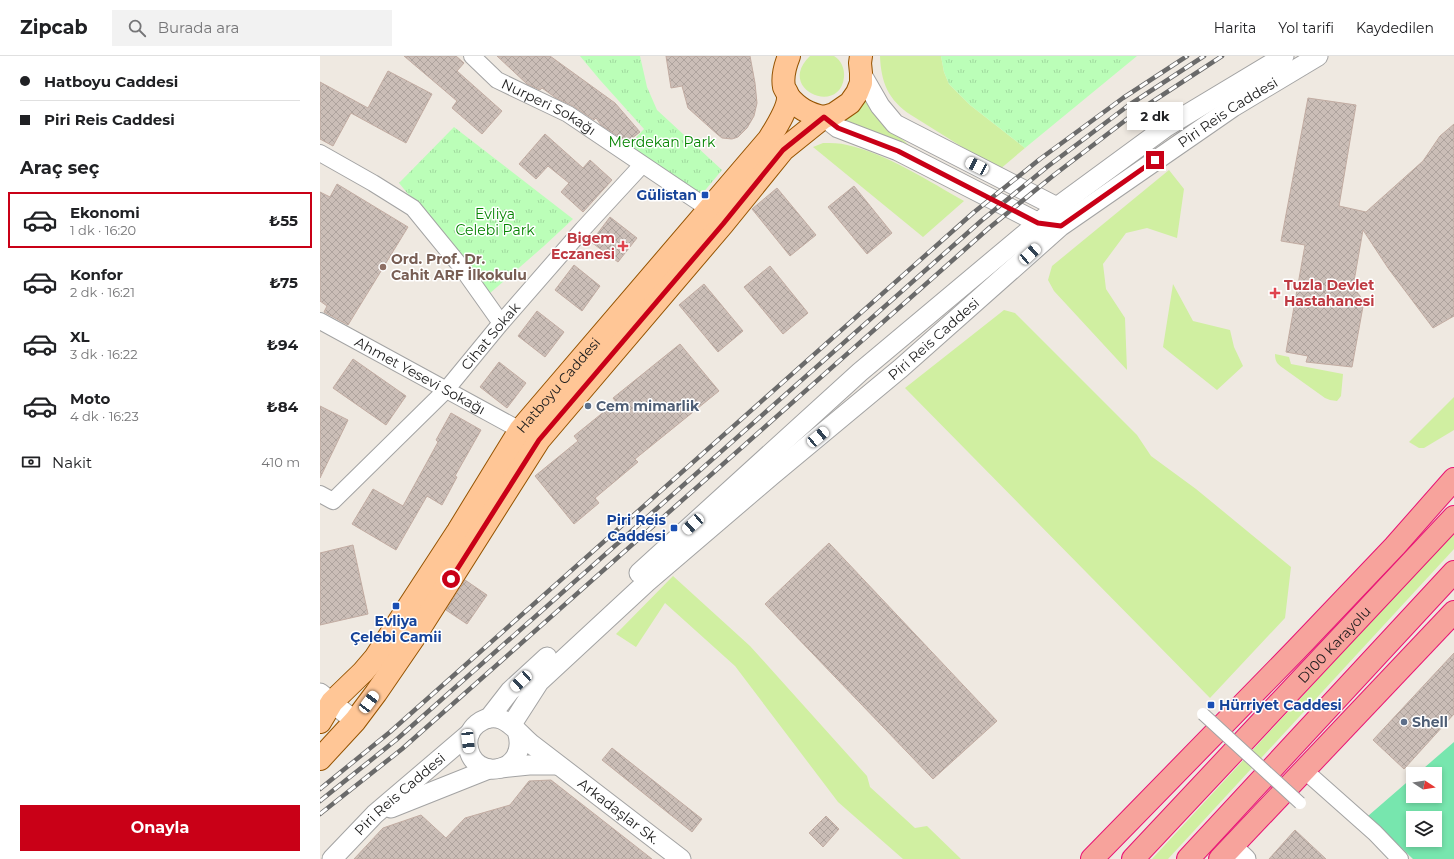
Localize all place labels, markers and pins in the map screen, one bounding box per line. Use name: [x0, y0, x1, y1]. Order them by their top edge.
place label: Gülistan: [637, 186, 697, 204]
marker: Gülistan: [700, 190, 710, 200]
place label: Bigem Eczanesi: [551, 229, 615, 263]
marker: Bigem Eczanesi: [618, 241, 628, 251]
place label: Ord. Prof. Dr. Cahit ARF İlkokulu: [391, 250, 527, 284]
marker: Ord. Prof. Dr. Cahit ARF İlkokulu: [378, 262, 388, 272]
place label: Tuzla Devlet Hastahanesi: [1284, 276, 1374, 310]
marker: Tuzla Devlet Hastahanesi: [1269, 287, 1281, 299]
place label: Cem mimarlik: [596, 397, 700, 415]
marker: Cem mimarlik: [583, 401, 593, 411]
place label: Piri Reis Caddesi: [607, 511, 667, 545]
marker: Piri Reis Caddesi: [669, 523, 679, 533]
marker: Evliya Çelebi Camii: [391, 601, 401, 611]
place label: Evliya Çelebi Camii: [350, 612, 442, 646]
place label: Hürriyet Caddesi: [1219, 696, 1342, 714]
marker: Hürriyet Caddesi: [1206, 700, 1216, 710]
place label: Shell: [1412, 713, 1448, 731]
marker: Shell: [1399, 717, 1409, 727]

